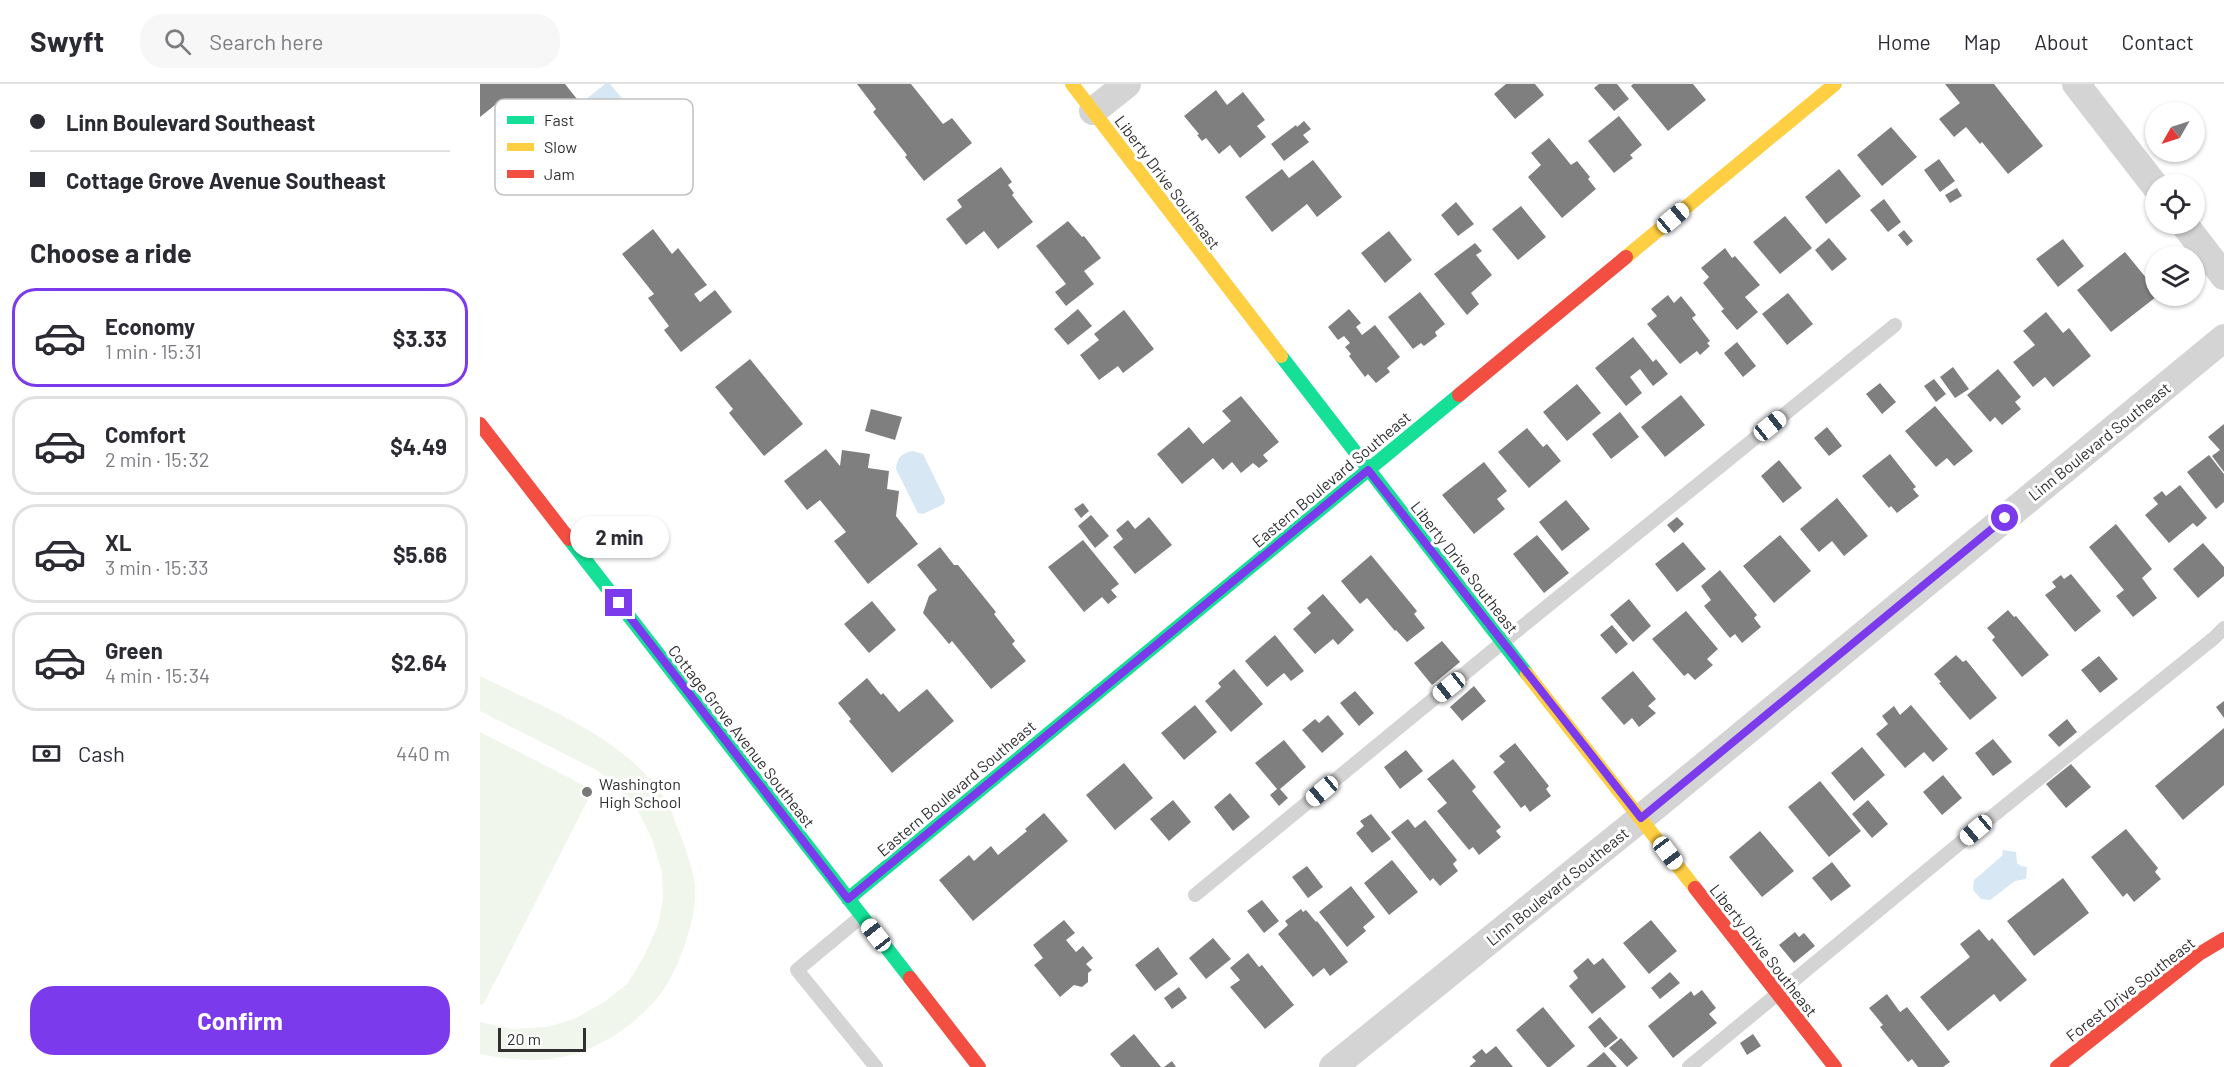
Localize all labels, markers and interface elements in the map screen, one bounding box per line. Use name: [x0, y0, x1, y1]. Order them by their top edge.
search box: [140, 14, 560, 68]
text: Swyft: [30, 24, 104, 58]
icon: search: [161, 25, 194, 58]
text: Search here: [209, 28, 324, 54]
text: Home: [1877, 29, 1931, 54]
text: Map: [1964, 29, 2001, 54]
text: About: [2034, 29, 2089, 54]
text: Contact: [2122, 29, 2194, 54]
legend: [495, 99, 693, 195]
north arrow: [2145, 102, 2205, 162]
map controls: [2145, 102, 2205, 306]
text: Linn Boulevard Southeast: [66, 109, 315, 135]
text: Fast: [544, 110, 574, 129]
street label: Liberty Drive Southeast: [1111, 111, 1225, 253]
text: Slow: [544, 137, 577, 156]
text: Jam: [544, 164, 575, 183]
text: Cottage Grove Avenue Southeast: [66, 167, 386, 193]
button: locate: [2145, 174, 2205, 234]
car: [1653, 200, 1693, 236]
text: Choose a ride: [30, 236, 192, 268]
button: layers: [2145, 246, 2205, 306]
icon: car: [33, 311, 87, 365]
text: Economy: [105, 313, 195, 339]
text: $3.33: [393, 325, 447, 351]
text: 1 min · 15:31: [105, 339, 202, 363]
street label: Linn Boulevard Southeast: [2024, 378, 2174, 504]
street label: Eastern Boulevard Southeast: [1248, 407, 1414, 551]
car: [1750, 408, 1790, 444]
icon: car: [33, 419, 87, 473]
text: Comfort: [105, 421, 186, 447]
text: $4.49: [390, 433, 447, 459]
text: 2 min · 15:32: [105, 447, 209, 471]
street label: Liberty Drive Southeast: [1407, 497, 1523, 637]
route start: [1991, 504, 2018, 531]
callout: 2 min: [570, 516, 668, 558]
text: 2 min: [596, 525, 643, 549]
icon: car: [33, 527, 87, 581]
text: XL: [105, 529, 131, 555]
text: $5.66: [393, 541, 447, 567]
text: 3 min · 15:33: [105, 555, 209, 579]
route end: [605, 589, 632, 616]
icon: car: [33, 635, 87, 689]
text: Green: [105, 637, 163, 663]
street label: Cottage Grove Avenue Southeast: [665, 641, 819, 831]
text: $2.64: [391, 649, 447, 675]
text: 4 min · 15:34: [105, 663, 210, 687]
car: [1429, 669, 1469, 705]
street label: Eastern Boulevard Southeast: [873, 716, 1039, 860]
icon: cash: [30, 737, 63, 770]
text: Cash: [78, 740, 125, 766]
text: 440 m: [396, 741, 450, 765]
car: [1302, 773, 1342, 809]
place label: Washington High School: [599, 774, 681, 811]
marker: Washington High School: [580, 785, 594, 799]
car: [1956, 812, 1996, 848]
street label: Linn Boulevard Southeast: [1482, 823, 1632, 949]
car: [1650, 833, 1686, 873]
street label: Liberty Drive Southeast: [1706, 880, 1822, 1020]
car: [858, 915, 894, 955]
street label: Forest Drive Southeast: [2062, 933, 2198, 1045]
button: Confirm: [30, 986, 450, 1055]
scale bar: [498, 1025, 586, 1052]
text: 20 m: [507, 1029, 541, 1048]

